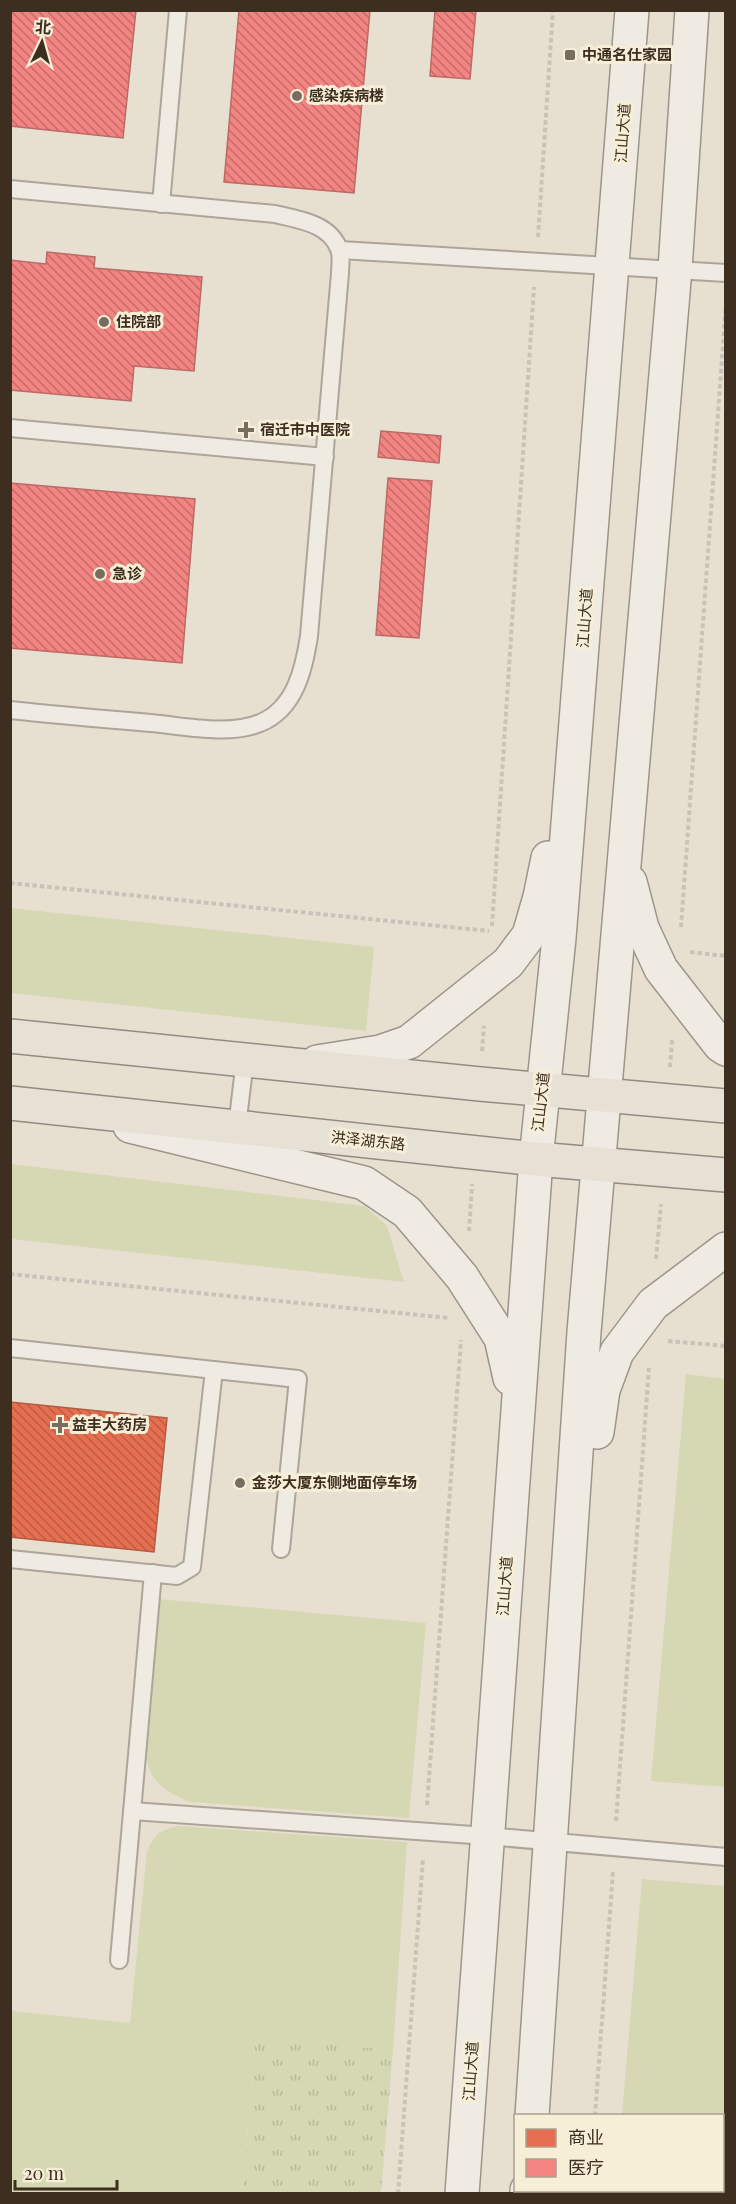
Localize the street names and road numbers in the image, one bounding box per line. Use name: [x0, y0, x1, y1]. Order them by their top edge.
street label: 江山大道: [610, 102, 634, 164]
street label: 江山大道: [572, 587, 596, 649]
street label: 江山大道: [527, 1071, 553, 1133]
street label: 洪泽湖东路: [330, 1126, 406, 1154]
street label: 江山大道: [492, 1555, 516, 1617]
street label: 江山大道: [458, 2040, 482, 2102]

